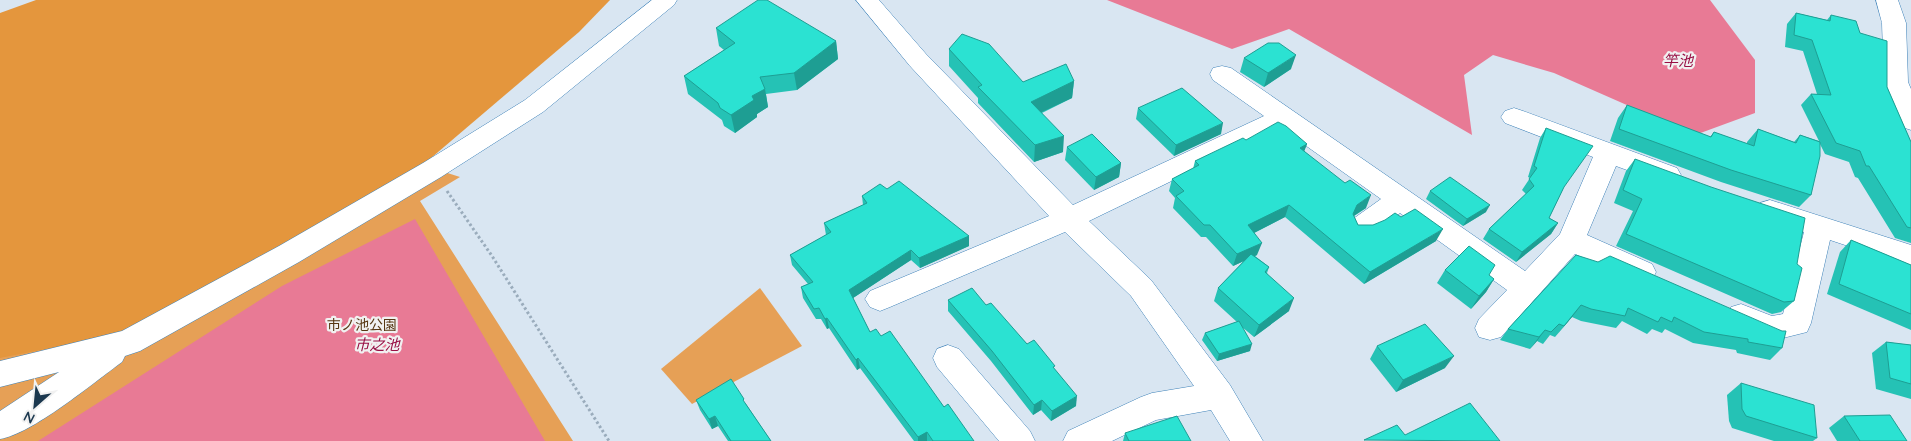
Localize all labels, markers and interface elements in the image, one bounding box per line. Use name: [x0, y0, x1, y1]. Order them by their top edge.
water label: 竿池: [1663, 51, 1695, 70]
park label: 市ノ池公園: [327, 316, 397, 334]
water label: 市之池: [354, 335, 401, 354]
north arrow: [10, 381, 60, 431]
text: N: [20, 407, 38, 428]

